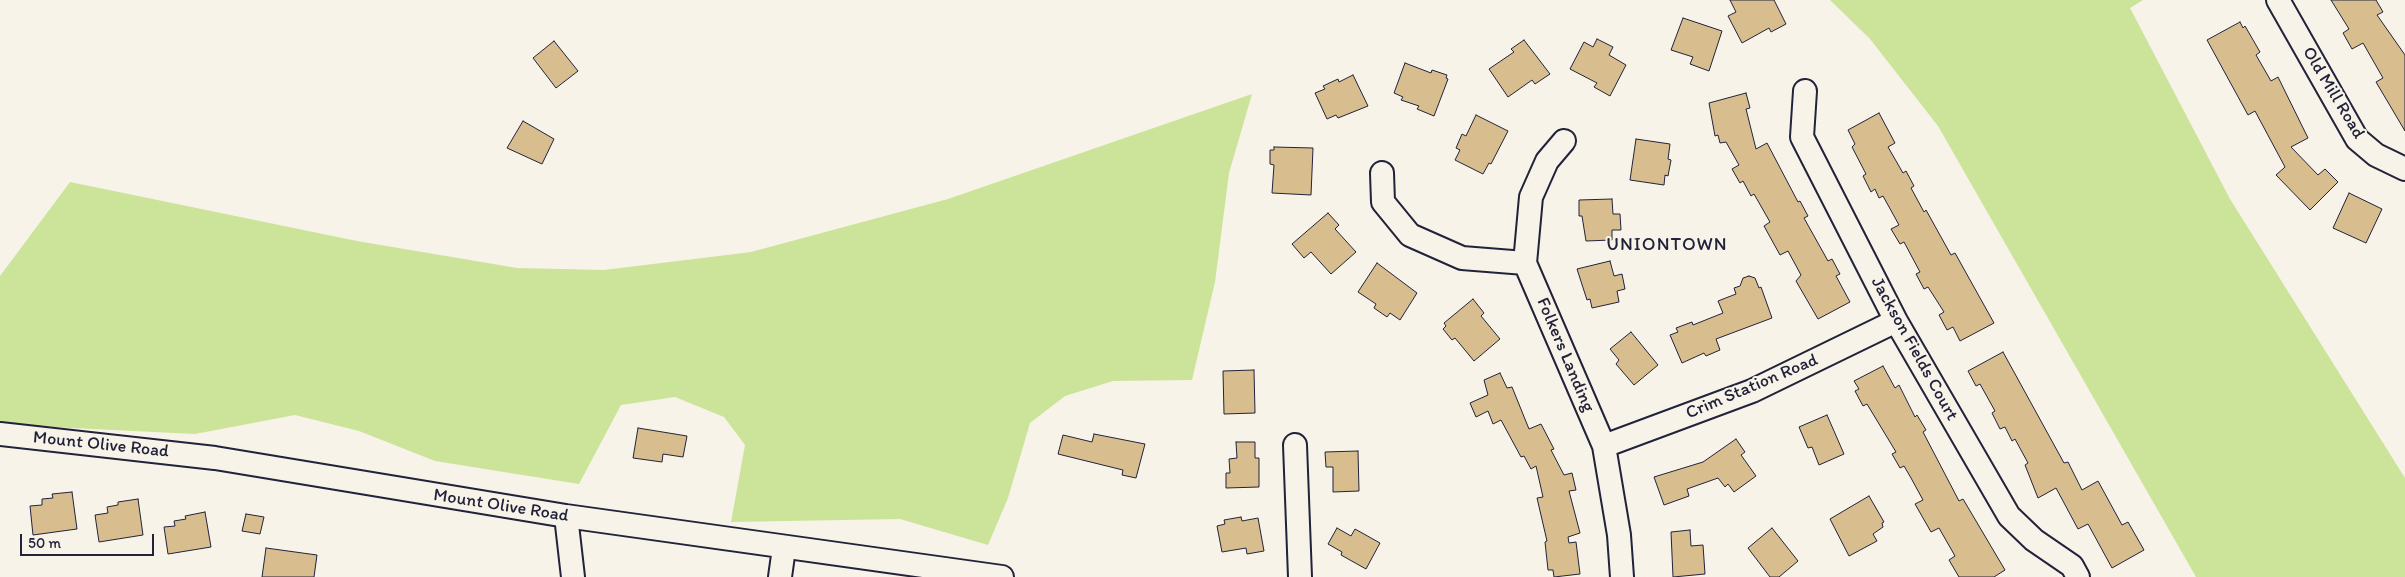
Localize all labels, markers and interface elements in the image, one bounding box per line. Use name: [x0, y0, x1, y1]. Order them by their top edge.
street label: Old Mill Road: [2297, 43, 2369, 143]
district label: UNIONTOWN: [1606, 234, 1728, 256]
street label: Jackson Fields Court: [1866, 274, 1962, 424]
street label: Folkers Landing: [1531, 295, 1599, 415]
street label: Crim Station Road: [1683, 349, 1821, 425]
street label: Mount Olive Road: [32, 427, 170, 463]
street label: Mount Olive Road: [432, 485, 570, 527]
scale bar: [22, 524, 156, 556]
text: 50 m: [28, 534, 61, 552]

